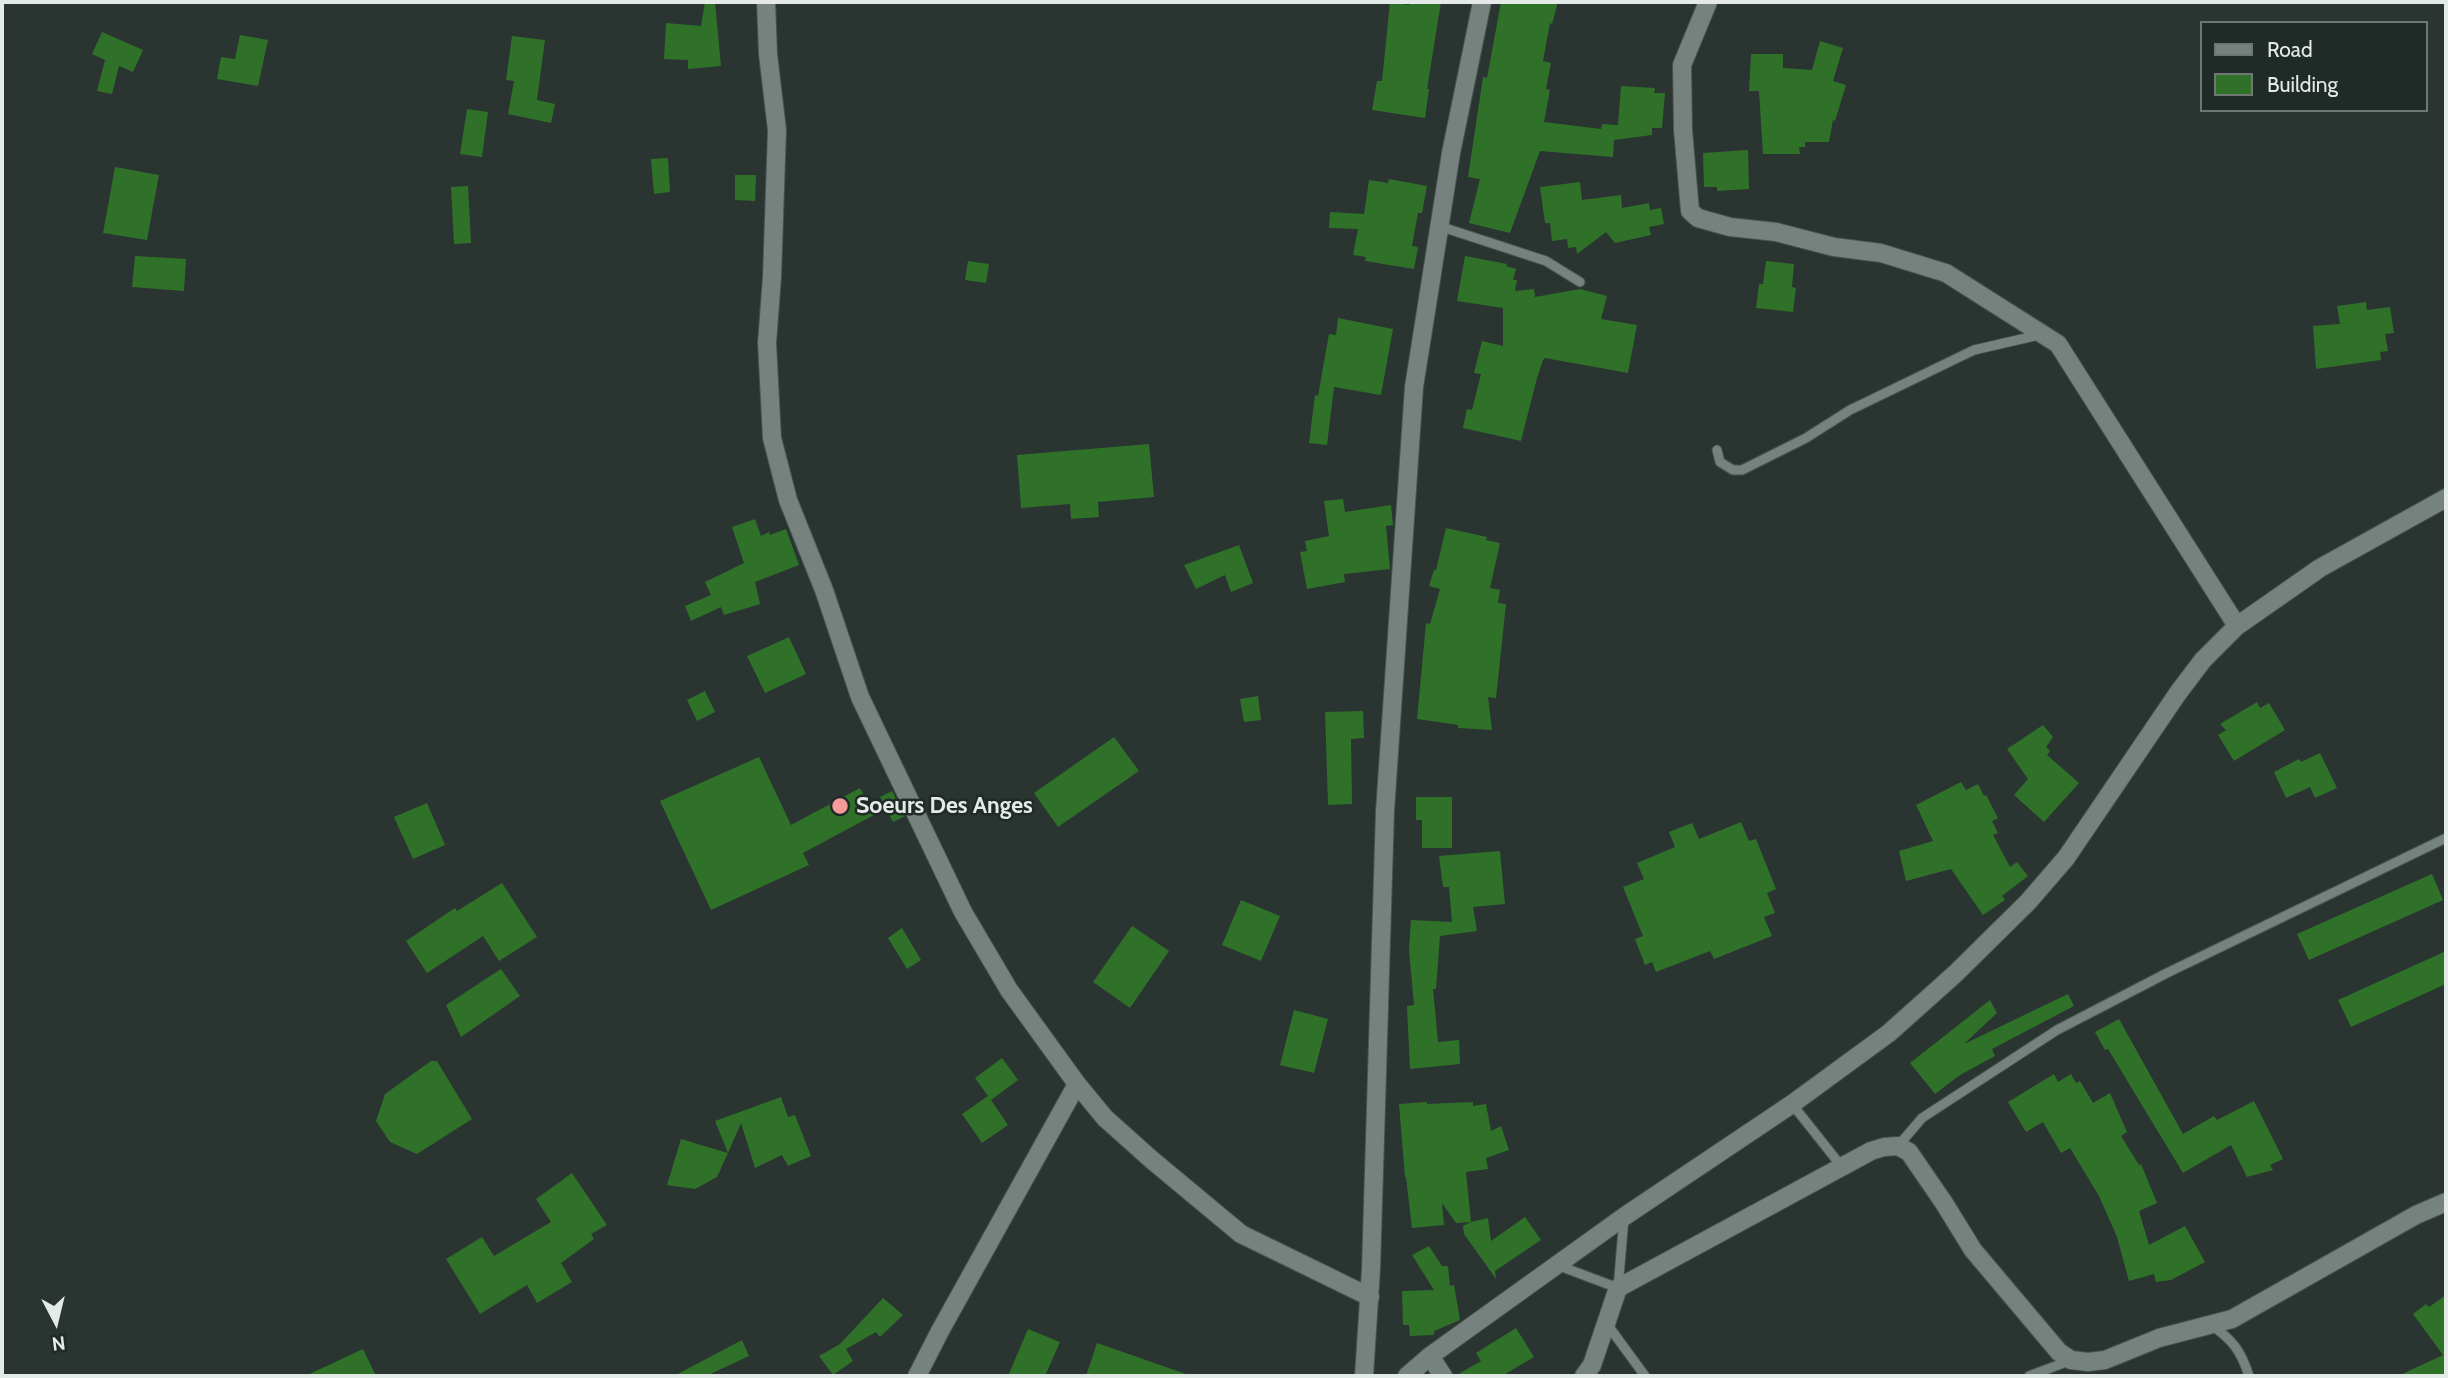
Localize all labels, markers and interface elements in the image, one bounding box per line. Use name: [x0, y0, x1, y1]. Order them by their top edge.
legend: [2200, 21, 2427, 112]
text: Road: [2267, 37, 2313, 62]
text: Building: [2267, 72, 2338, 97]
place label: Soeurs Des Anges: [856, 792, 1033, 820]
marker: Soeurs Des Anges: [830, 796, 850, 816]
north arrow: [21, 1287, 91, 1357]
text: N: [51, 1331, 67, 1356]

